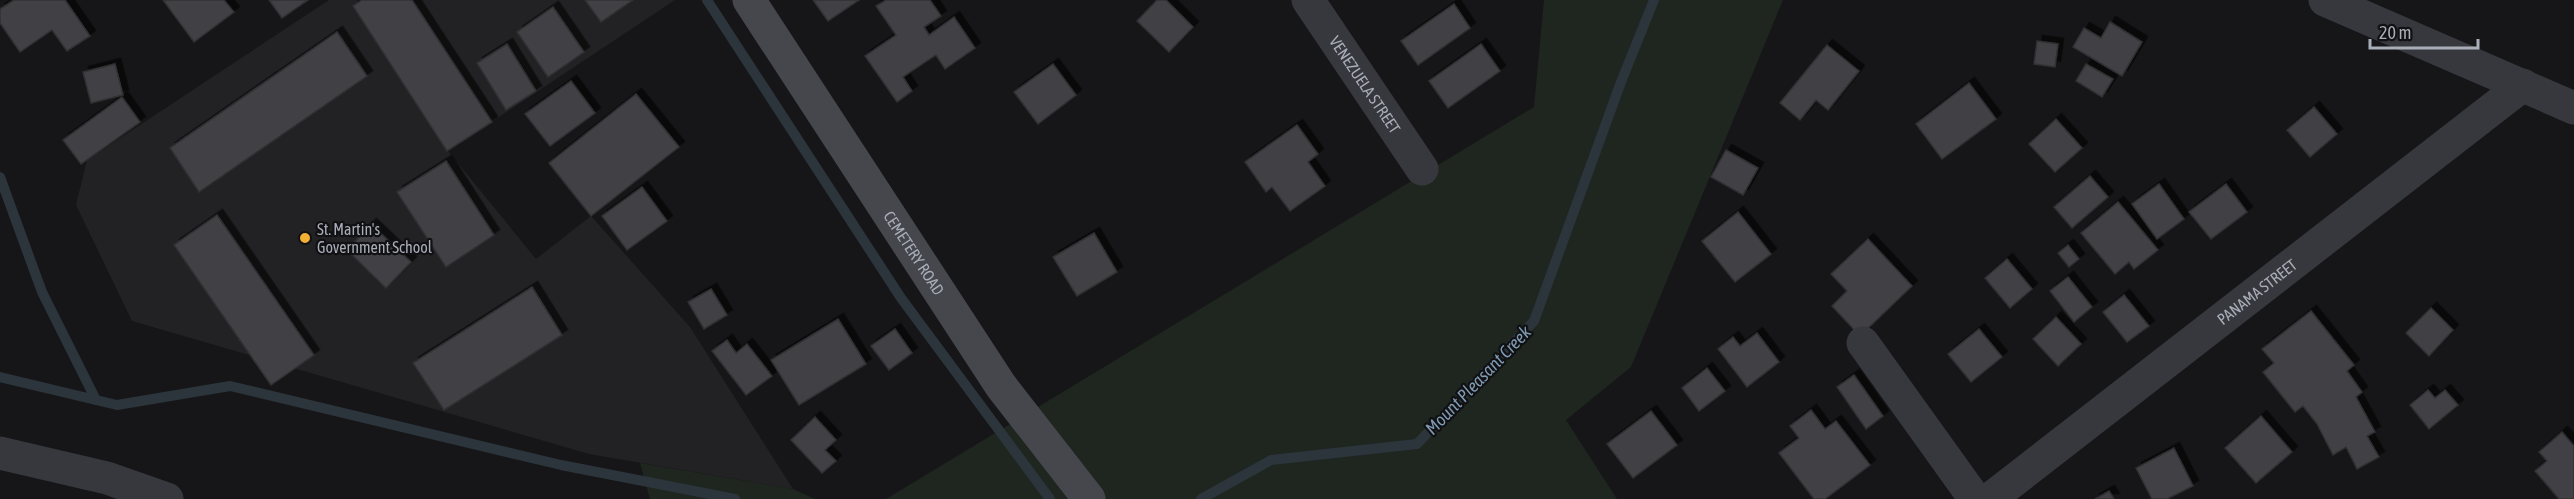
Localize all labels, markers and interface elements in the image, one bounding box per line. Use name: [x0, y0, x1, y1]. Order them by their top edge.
scale bar: [2370, 12, 2478, 50]
text: 20 m: [2379, 22, 2411, 43]
street label: VENEZUELA STREET: [1326, 33, 1404, 136]
street label: CEMETERY ROAD: [880, 207, 948, 298]
place label: St. Martin's Government School: [317, 220, 433, 256]
marker: St. Martin's Government School: [298, 231, 312, 245]
street label: PANAMA STREET: [2214, 255, 2300, 328]
water label: Mount Pleasant Creek: [1421, 321, 1536, 439]

